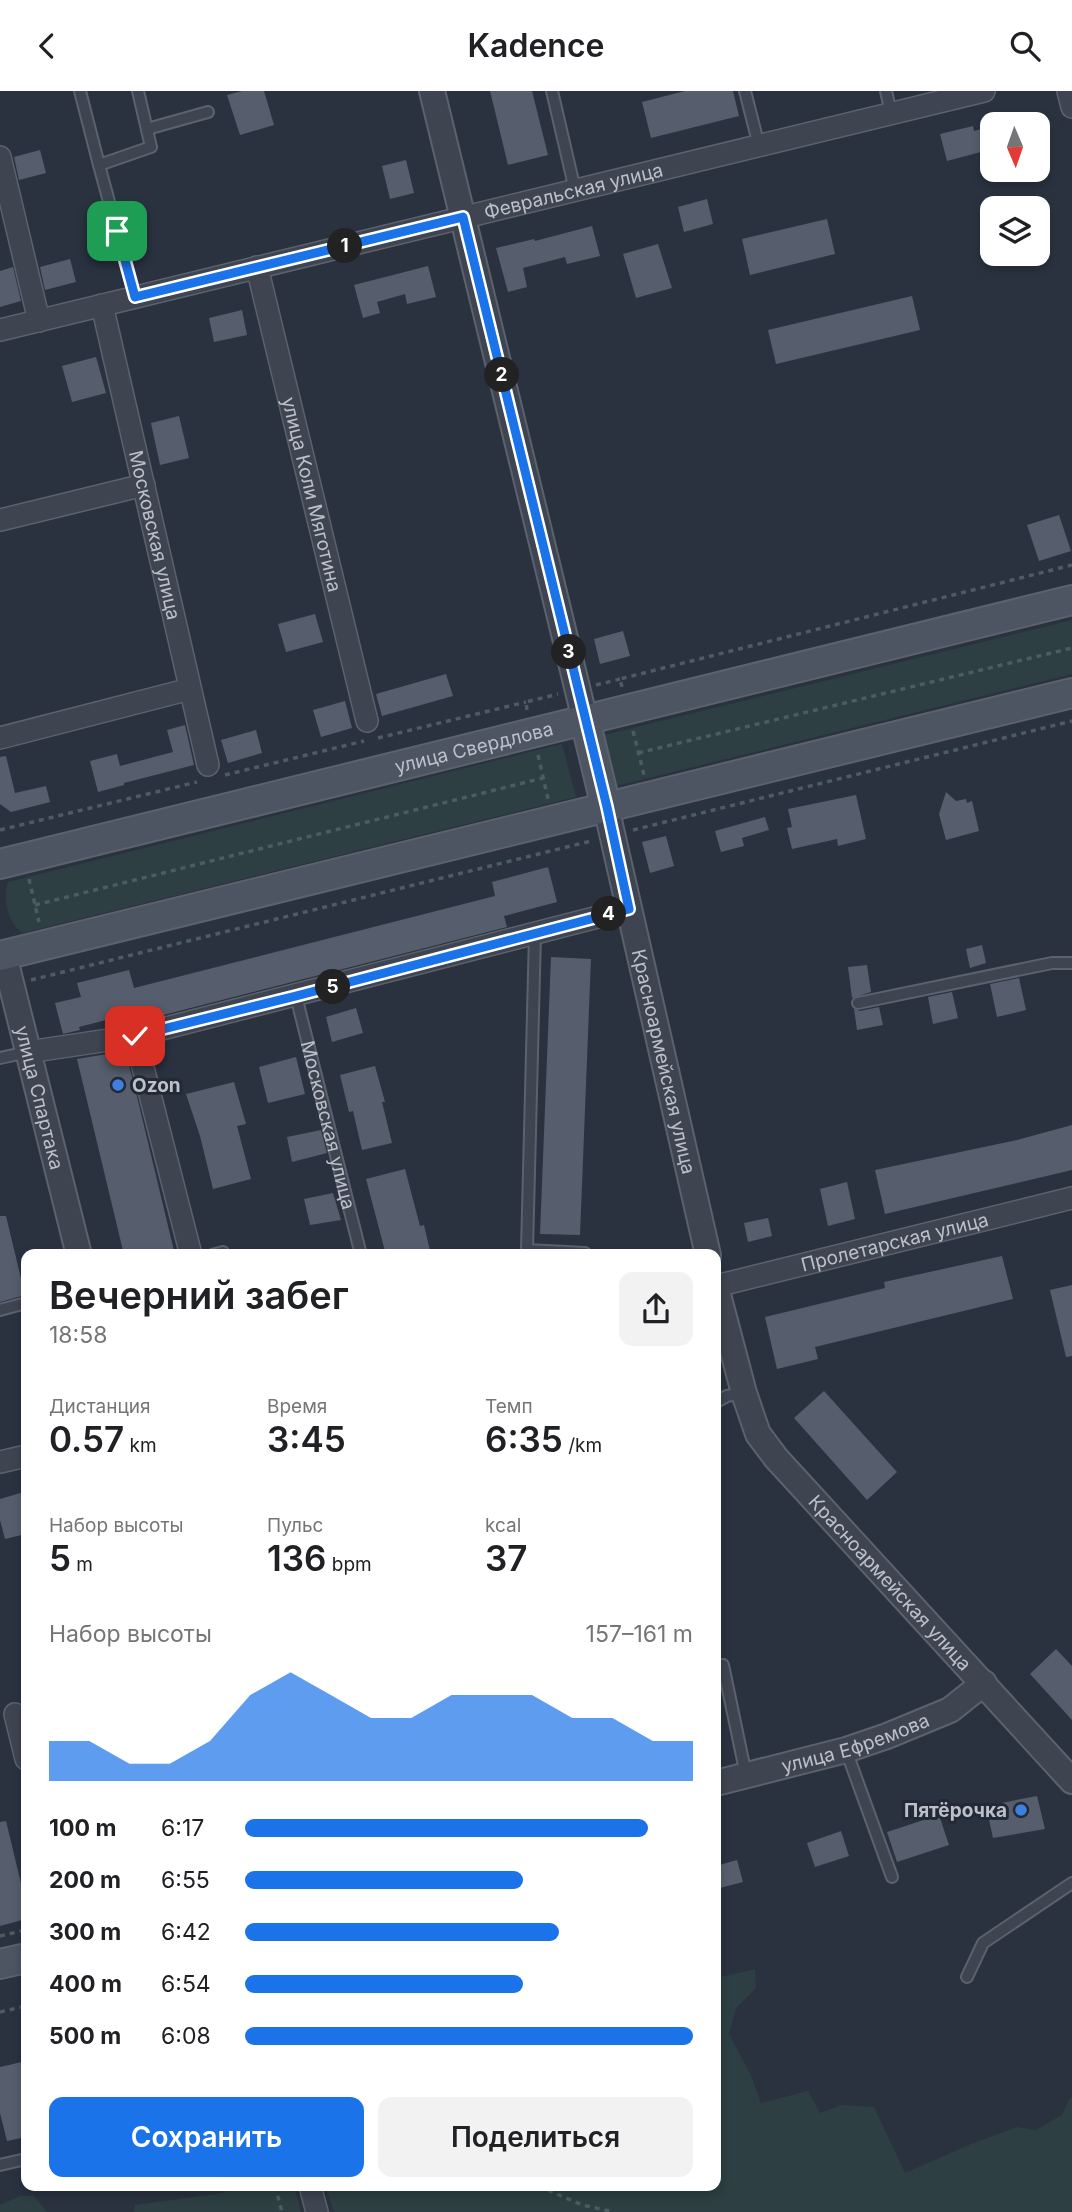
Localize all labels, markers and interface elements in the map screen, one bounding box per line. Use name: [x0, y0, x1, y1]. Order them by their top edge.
text: Kadence: [468, 26, 604, 65]
icon: back: [28, 27, 66, 65]
icon: search: [1006, 27, 1044, 65]
north arrow: [980, 112, 1050, 182]
map controls: [980, 112, 1050, 266]
street label: Февральская улица: [482, 158, 665, 224]
button: layers: [980, 196, 1050, 266]
pin: [87, 201, 147, 261]
icon: arrive: [98, 212, 136, 250]
pin: 1: [328, 229, 362, 263]
text: 1: [340, 234, 349, 257]
pin: 2: [484, 357, 520, 393]
text: 2: [496, 363, 507, 386]
street label: улица Коли Мяготина: [277, 395, 347, 594]
street label: Московская улица: [124, 448, 186, 622]
pin: 3: [552, 635, 586, 669]
text: 3: [562, 640, 575, 663]
street label: улица Свердлова: [392, 717, 555, 778]
pin: 4: [592, 897, 626, 931]
text: 4: [602, 902, 615, 925]
street label: Красноармейская улица: [627, 947, 701, 1176]
pin: 5: [316, 969, 350, 1005]
text: 5: [326, 975, 339, 998]
pin: [105, 1006, 165, 1066]
icon: check: [116, 1017, 154, 1055]
street label: улица Спартака: [11, 1023, 69, 1172]
street label: Московская улица: [296, 1038, 361, 1212]
place label: Ozon: [132, 1074, 181, 1097]
marker: Ozon: [110, 1077, 126, 1093]
street label: Пролетарская улица: [799, 1208, 991, 1276]
text: Вечерний забег: [49, 1272, 349, 1318]
button: share: [619, 1272, 693, 1346]
text: 18:58: [49, 1321, 107, 1349]
text: Дистанция: [49, 1395, 151, 1418]
text: Время: [267, 1395, 327, 1418]
text: Темп: [485, 1395, 533, 1418]
text: 0.57: [49, 1418, 124, 1460]
text: 3:45: [267, 1418, 346, 1460]
text: 6:35: [485, 1418, 563, 1460]
text: km: [124, 1434, 157, 1457]
text: /km: [563, 1434, 602, 1457]
street label: Красноармейская улица: [804, 1490, 976, 1675]
text: Набор высоты: [49, 1514, 184, 1537]
text: Пульс: [267, 1514, 323, 1537]
text: kcal: [485, 1514, 521, 1537]
text: 5: [49, 1537, 71, 1579]
text: 136: [267, 1537, 326, 1579]
text: 37: [485, 1537, 527, 1579]
text: m: [71, 1553, 93, 1576]
text: bpm: [326, 1553, 372, 1576]
text: Набор высоты: [49, 1620, 212, 1648]
text: 157–161 m: [586, 1620, 693, 1648]
street label: улица Ефремова: [779, 1708, 933, 1777]
place label: Пятёрочка: [904, 1799, 1007, 1822]
marker: Пятёрочка: [1013, 1802, 1029, 1818]
text: 100 m: [49, 1814, 116, 1842]
text: 6:17: [161, 1814, 204, 1842]
text: 200 m: [49, 1866, 121, 1894]
text: 6:55: [161, 1866, 210, 1894]
text: 300 m: [49, 1918, 121, 1946]
text: 6:42: [161, 1918, 211, 1946]
text: 400 m: [49, 1970, 122, 1998]
text: 6:54: [161, 1970, 211, 1998]
text: 500 m: [49, 2022, 121, 2050]
text: 6:08: [161, 2022, 211, 2050]
button: Сохранить: [49, 2097, 364, 2177]
button: Поделиться: [378, 2097, 693, 2177]

